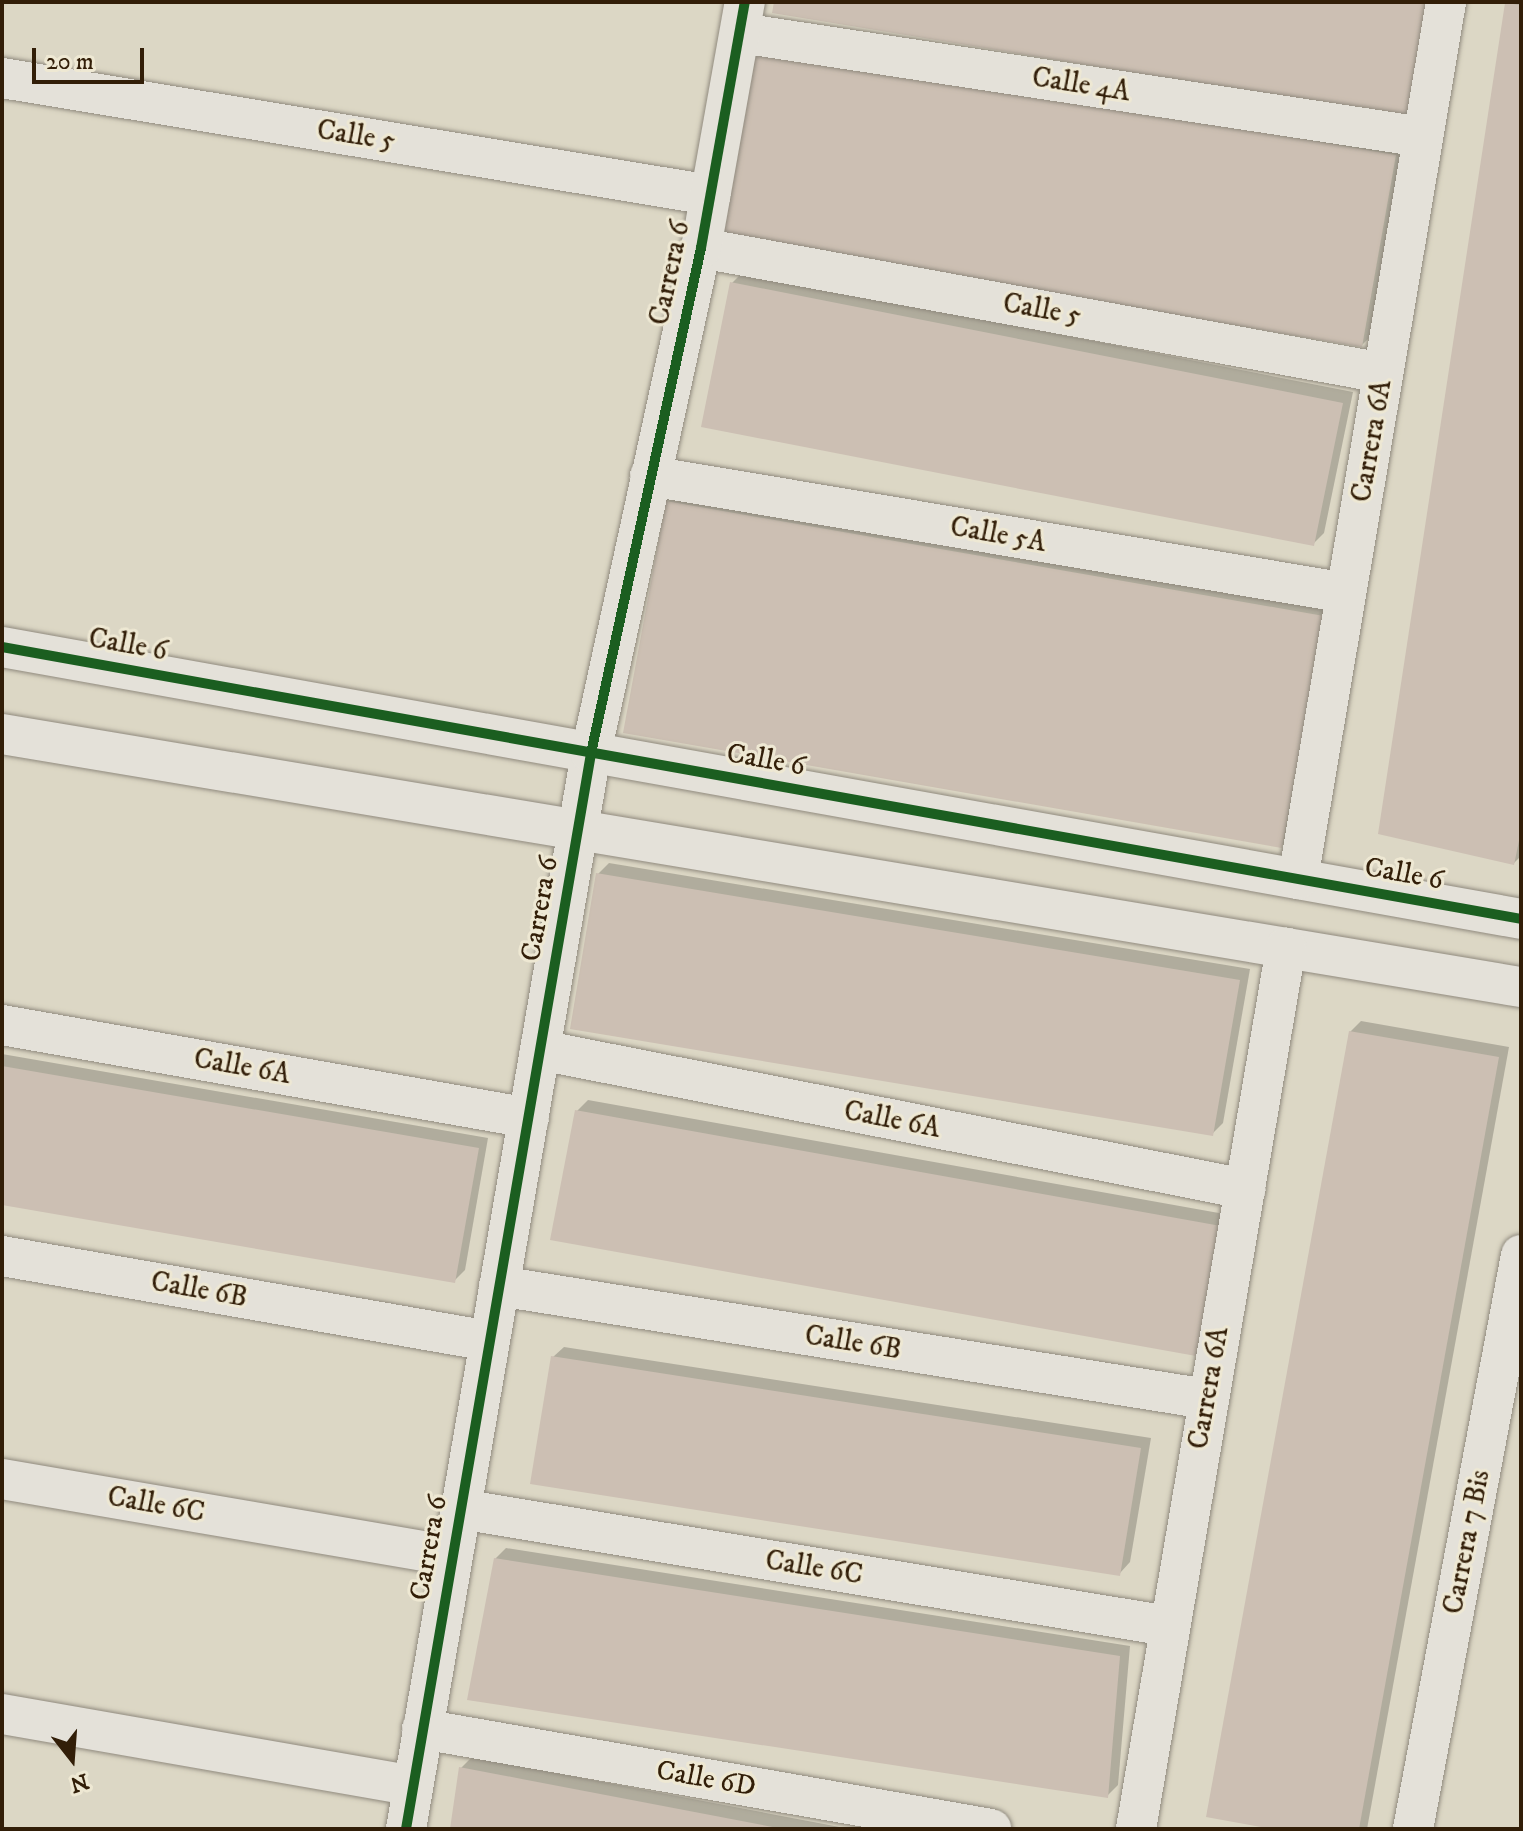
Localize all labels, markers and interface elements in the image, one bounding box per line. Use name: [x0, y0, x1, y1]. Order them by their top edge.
scale bar: [36, 32, 148, 82]
text: 20 m: [46, 47, 94, 77]
street label: Calle 4A: [1030, 61, 1132, 109]
street label: Calle 5: [314, 113, 398, 159]
street label: Carrera 6: [643, 218, 697, 328]
street label: Calle 5: [1000, 287, 1084, 333]
street label: Carrera 6A: [1345, 377, 1399, 505]
street label: Calle 5A: [948, 510, 1048, 560]
street label: Calle 6: [86, 622, 170, 668]
street label: Calle 6: [724, 737, 808, 783]
street label: Calle 6: [1362, 851, 1446, 897]
street label: Carrera 6: [514, 854, 566, 964]
street label: Calle 6A: [191, 1042, 293, 1092]
street label: Calle 6A: [841, 1094, 943, 1146]
street label: Calle 6B: [148, 1265, 250, 1315]
street label: Calle 6B: [802, 1319, 904, 1367]
street label: Carrera 6A: [1182, 1324, 1236, 1452]
street label: Carrera 7 Bis: [1437, 1467, 1497, 1617]
street label: Calle 6C: [105, 1480, 207, 1530]
street label: Carrera 6: [403, 1493, 455, 1603]
street label: Calle 6C: [763, 1544, 865, 1592]
north arrow: [32, 1719, 112, 1799]
street label: Calle 6D: [654, 1754, 758, 1804]
text: N: [67, 1767, 92, 1798]

